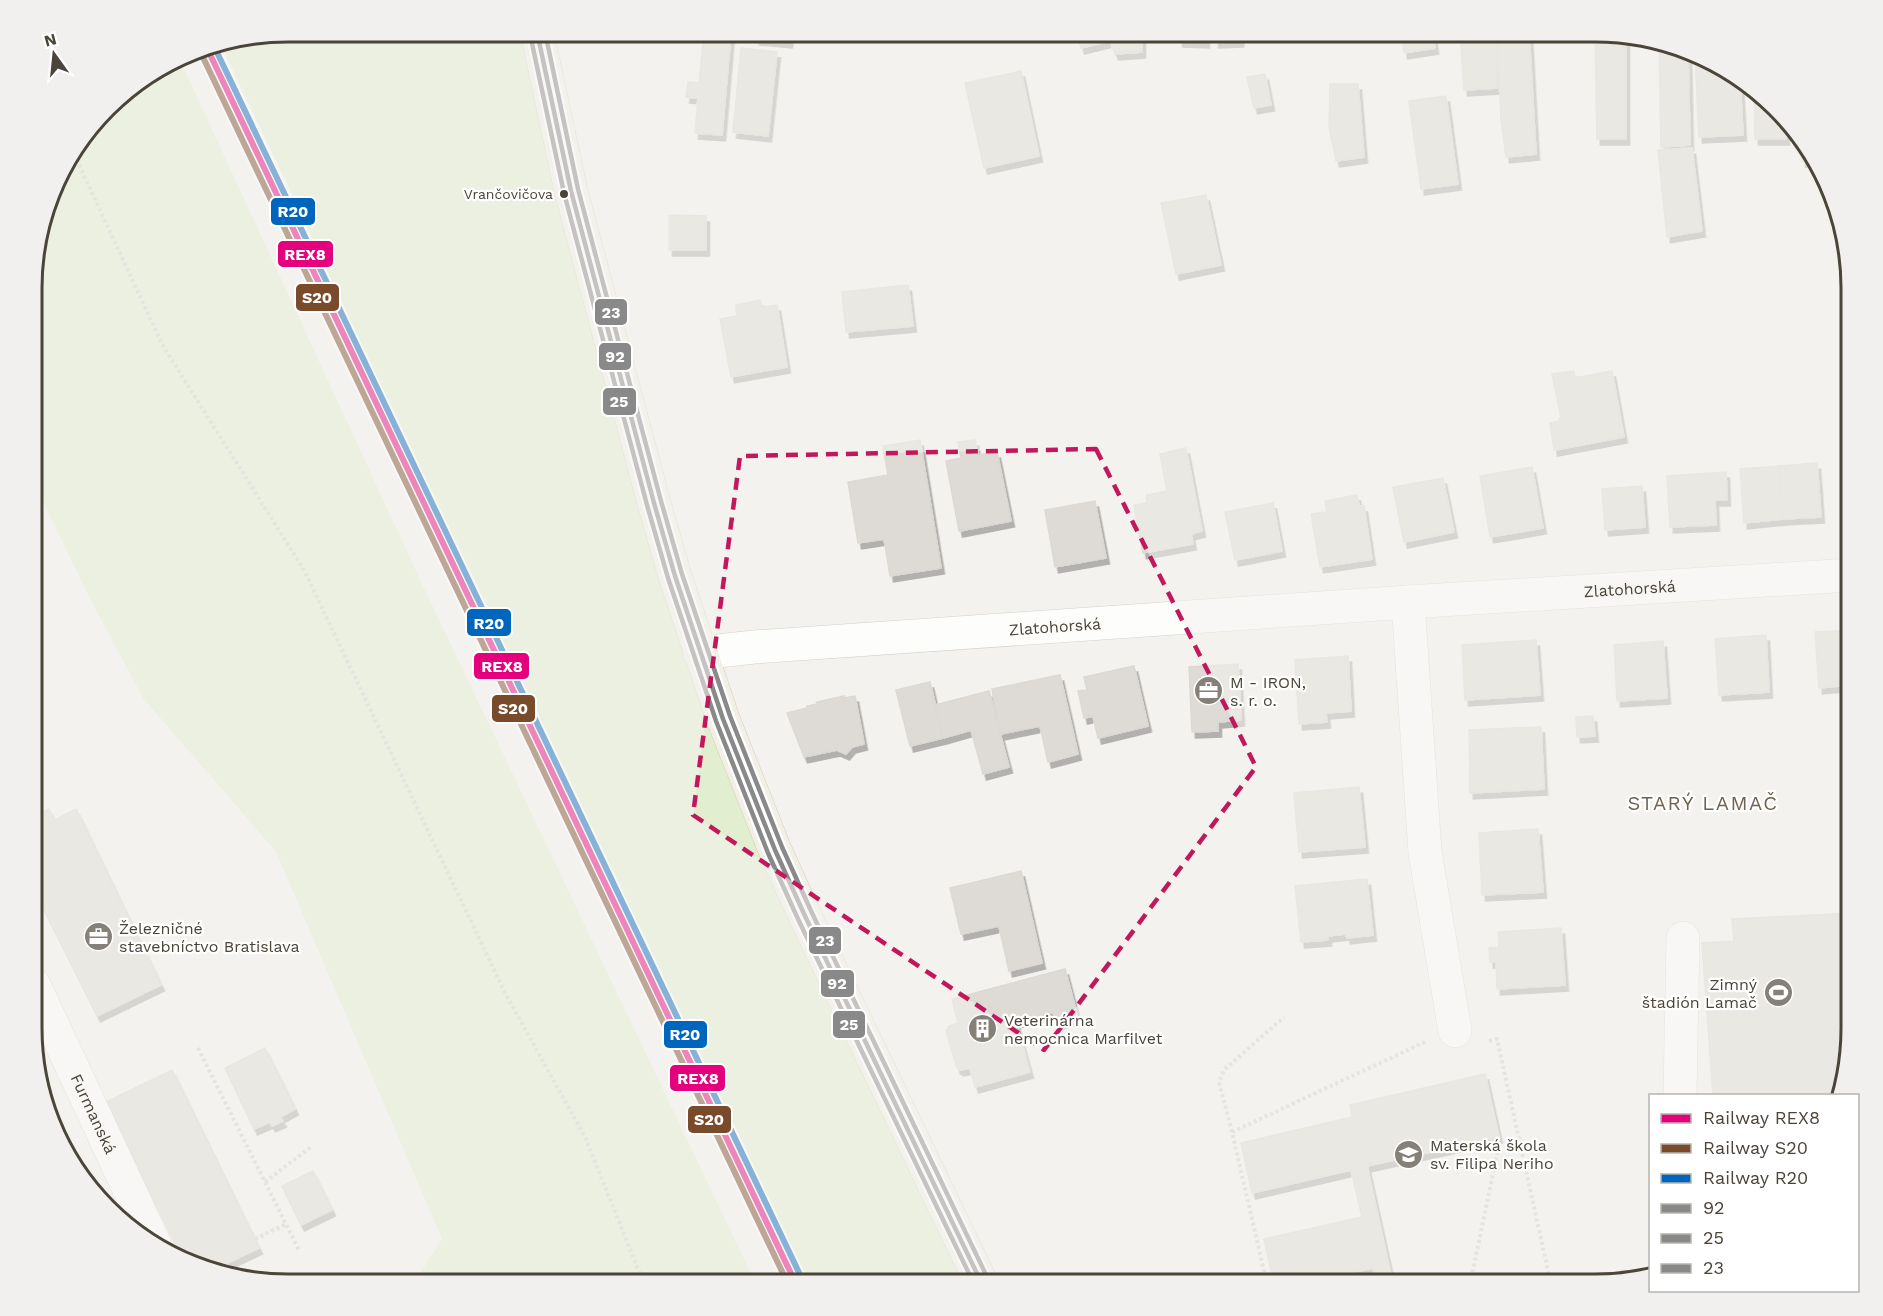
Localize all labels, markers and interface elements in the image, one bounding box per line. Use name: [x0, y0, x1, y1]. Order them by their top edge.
north arrow: [24, 24, 84, 84]
text: N: [42, 29, 58, 51]
place label: Vrančovičova: [464, 186, 553, 202]
marker: Vrančovičova: [558, 188, 570, 200]
line badge: R20: [270, 197, 316, 226]
text: R20: [278, 202, 308, 221]
line badge: REX8: [277, 240, 334, 268]
text: REX8: [284, 245, 326, 264]
line badge: S20: [295, 283, 340, 312]
text: S20: [302, 288, 332, 307]
line badge: 23: [594, 298, 628, 326]
text: 23: [601, 303, 621, 322]
line badge: 92: [598, 342, 632, 371]
text: 92: [605, 347, 625, 366]
line badge: 25: [602, 387, 637, 416]
text: 25: [610, 392, 628, 411]
street label: Zlatohorská: [1583, 576, 1676, 601]
line badge: R20: [466, 608, 512, 637]
text: R20: [474, 614, 504, 633]
street label: Zlatohorská: [1008, 614, 1102, 639]
line badge: REX8: [473, 652, 530, 680]
text: REX8: [481, 657, 523, 676]
place label: M - IRON, s. r. o.: [1230, 673, 1306, 710]
office icon: M - IRON, s. r. o.: [1193, 675, 1225, 707]
line badge: S20: [491, 694, 536, 723]
text: S20: [498, 699, 528, 718]
district label: STARÝ LAMAČ: [1627, 791, 1779, 815]
place label: Železničné stavebníctvo Bratislava: [119, 919, 299, 956]
office icon: Železničné stavebníctvo Bratislava: [82, 921, 114, 953]
line badge: 23: [808, 926, 842, 955]
text: 23: [815, 931, 835, 950]
line badge: 92: [820, 969, 855, 998]
text: 92: [827, 974, 847, 993]
place label: Zimný štadión Lamač: [1642, 975, 1758, 1012]
sports icon: Zimný štadión Lamač: [1762, 977, 1794, 1009]
line badge: 25: [832, 1010, 866, 1039]
place label: Veterinárna nemocnica Marfilvet: [1004, 1011, 1163, 1048]
building icon: Veterinárna nemocnica Marfilvet: [967, 1013, 999, 1045]
text: 25: [840, 1015, 858, 1034]
line badge: R20: [663, 1020, 708, 1049]
text: R20: [670, 1025, 700, 1044]
line badge: REX8: [669, 1064, 726, 1092]
text: REX8: [677, 1069, 719, 1088]
street label: Furmanská: [67, 1071, 121, 1157]
legend: [1649, 1094, 1859, 1292]
line badge: S20: [687, 1105, 732, 1134]
text: Railway REX8: [1703, 1107, 1820, 1128]
text: S20: [694, 1110, 724, 1129]
place label: Materská škola sv. Filipa Neriho: [1430, 1136, 1554, 1173]
text: Railway S20: [1703, 1137, 1808, 1158]
school or university icon: Materská škola sv. Filipa Neriho: [1393, 1138, 1425, 1170]
text: Railway R20: [1703, 1167, 1808, 1188]
text: 92: [1703, 1197, 1725, 1218]
text: 25: [1703, 1227, 1724, 1248]
text: 23: [1703, 1257, 1724, 1278]

